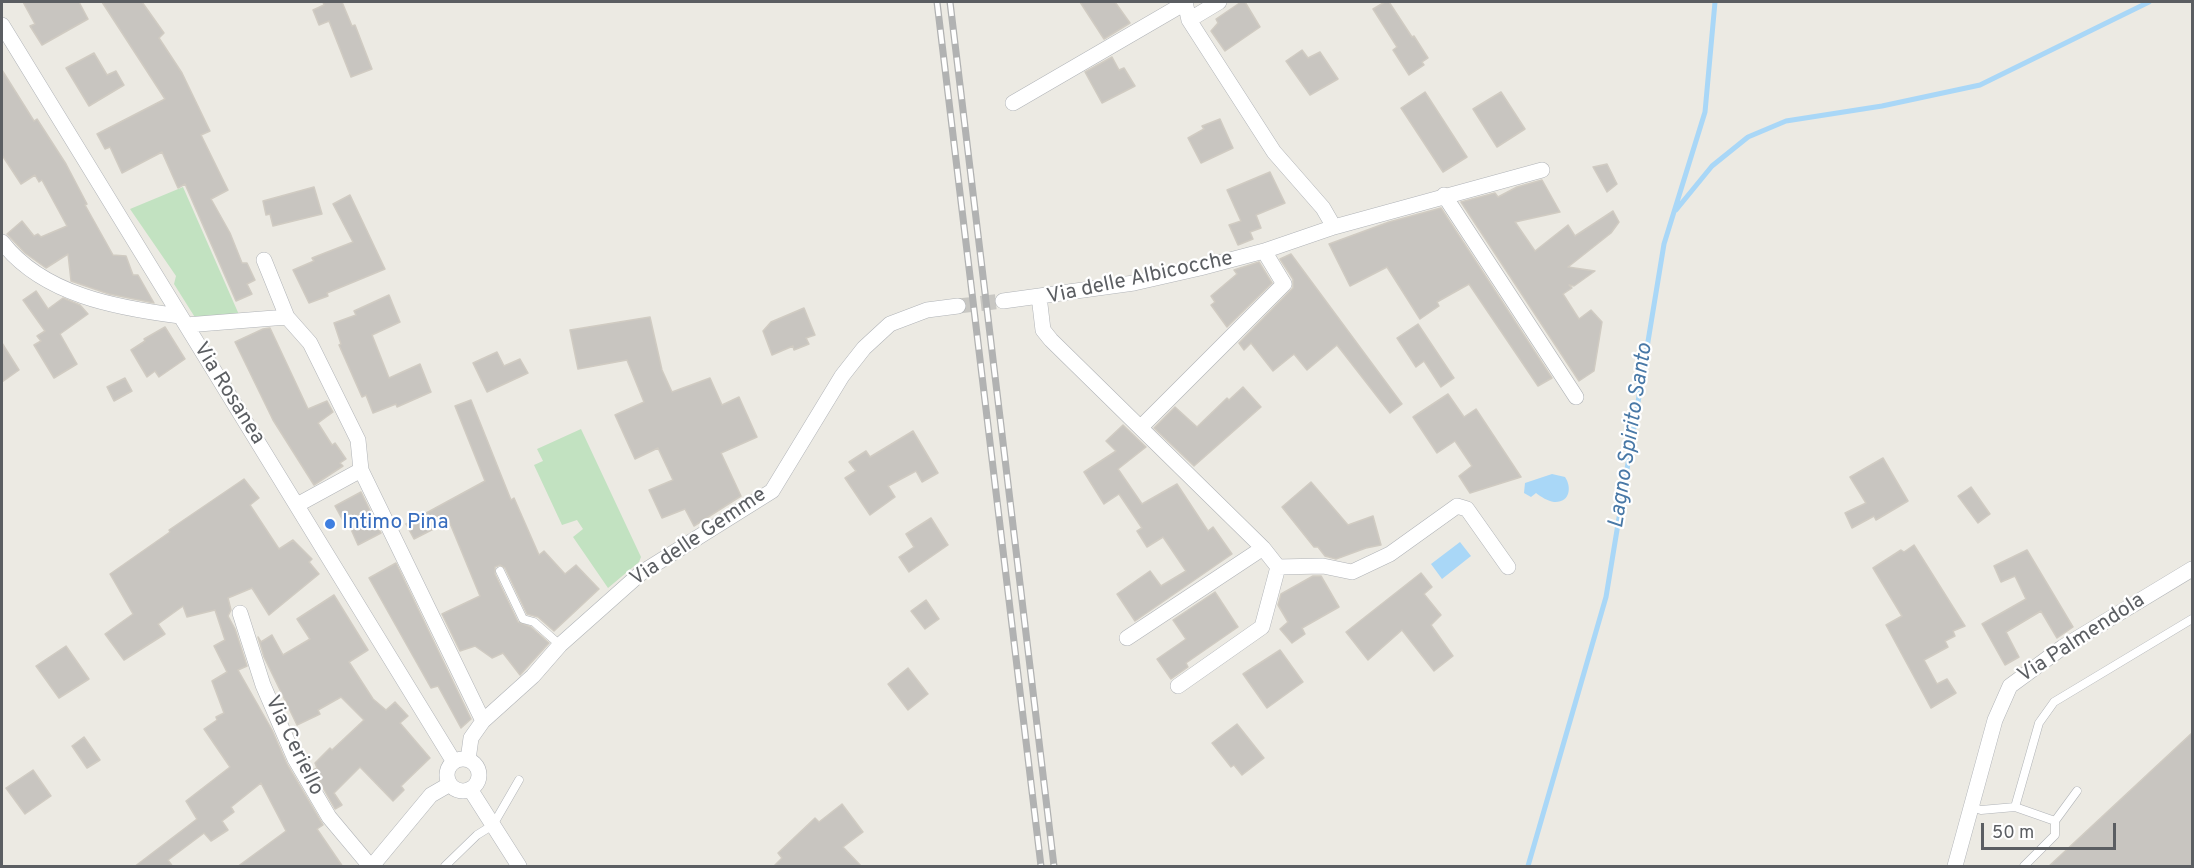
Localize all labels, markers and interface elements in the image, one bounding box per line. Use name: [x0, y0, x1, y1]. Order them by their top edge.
street label: Via delle Albicocche: [1045, 247, 1235, 311]
street label: Via Rosanea: [187, 338, 269, 450]
water label: Lagno Spirito Santo: [1604, 342, 1660, 530]
street label: Via delle Gemme: [626, 483, 772, 593]
place label: Intimo Pina: [342, 511, 449, 537]
marker: Intimo Pina: [323, 517, 337, 531]
street label: Via Palmendola: [2014, 589, 2150, 689]
street label: Via Ceriello: [258, 692, 328, 800]
scale bar: [1984, 811, 2119, 849]
text: 50 m: [1992, 822, 2034, 845]

